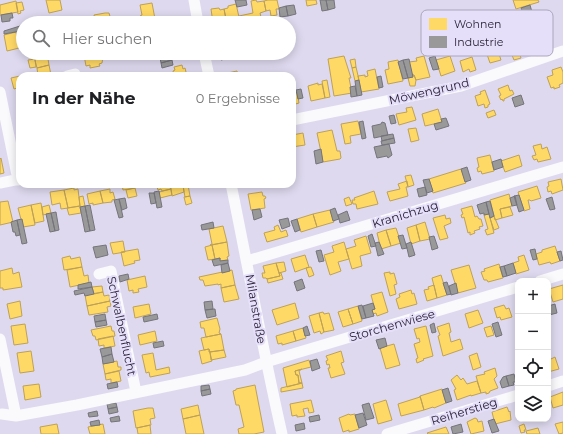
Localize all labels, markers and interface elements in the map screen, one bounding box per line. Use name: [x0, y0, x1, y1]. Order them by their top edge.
legend: [421, 10, 553, 56]
search box: [16, 16, 296, 60]
text: Wohnen: [454, 17, 501, 31]
icon: search: [30, 27, 52, 49]
text: Hier suchen: [62, 29, 152, 48]
text: Industrie: [454, 35, 504, 49]
street label: Möwengrund: [387, 74, 471, 108]
text: In der Nähe: [32, 88, 136, 108]
text: 0 Ergebnisse: [196, 90, 280, 106]
street label: Kranichzug: [370, 197, 440, 231]
street label: Milanstraße: [242, 273, 270, 345]
street label: Schwalbenflucht: [104, 275, 140, 377]
map controls: [515, 278, 551, 422]
button: +: [515, 278, 551, 314]
street label: Storchenwiese: [347, 306, 437, 344]
button: −: [515, 314, 551, 350]
button: locate: [515, 350, 551, 386]
button: layers: [515, 386, 551, 422]
street label: Reiherstieg: [429, 394, 499, 428]

